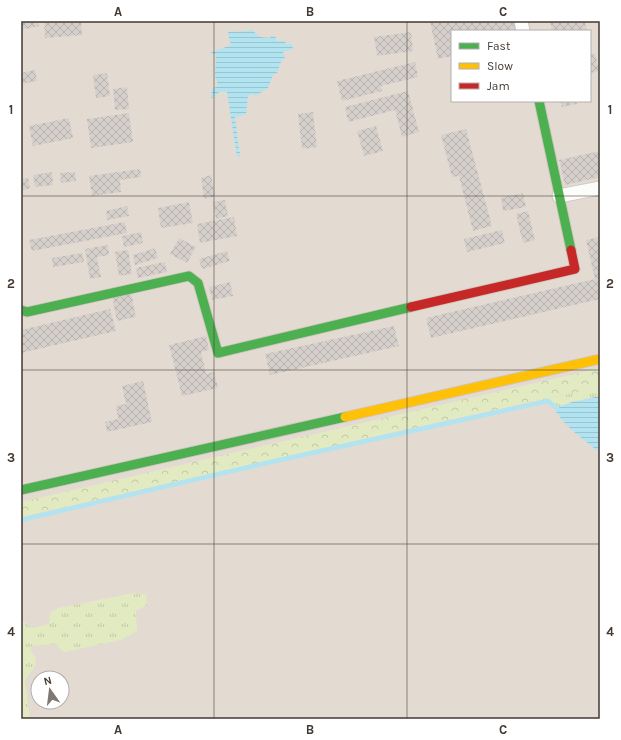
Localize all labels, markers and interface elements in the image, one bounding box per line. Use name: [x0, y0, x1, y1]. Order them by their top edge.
text: A: [114, 4, 122, 19]
text: B: [306, 4, 314, 19]
text: C: [499, 4, 507, 19]
legend: [451, 30, 591, 102]
text: Fast: [487, 39, 511, 53]
text: Slow: [487, 59, 513, 73]
text: Jam: [487, 79, 510, 93]
text: 1: [9, 102, 13, 117]
text: 1: [608, 102, 612, 117]
text: 2: [7, 276, 15, 291]
text: 2: [606, 276, 614, 291]
text: 3: [7, 450, 15, 465]
text: 3: [606, 450, 614, 465]
text: 4: [7, 624, 15, 639]
text: 4: [606, 624, 614, 639]
north arrow: [30, 670, 70, 710]
text: N: [42, 674, 53, 688]
text: A: [114, 722, 122, 737]
text: B: [306, 722, 314, 737]
text: C: [499, 722, 507, 737]

